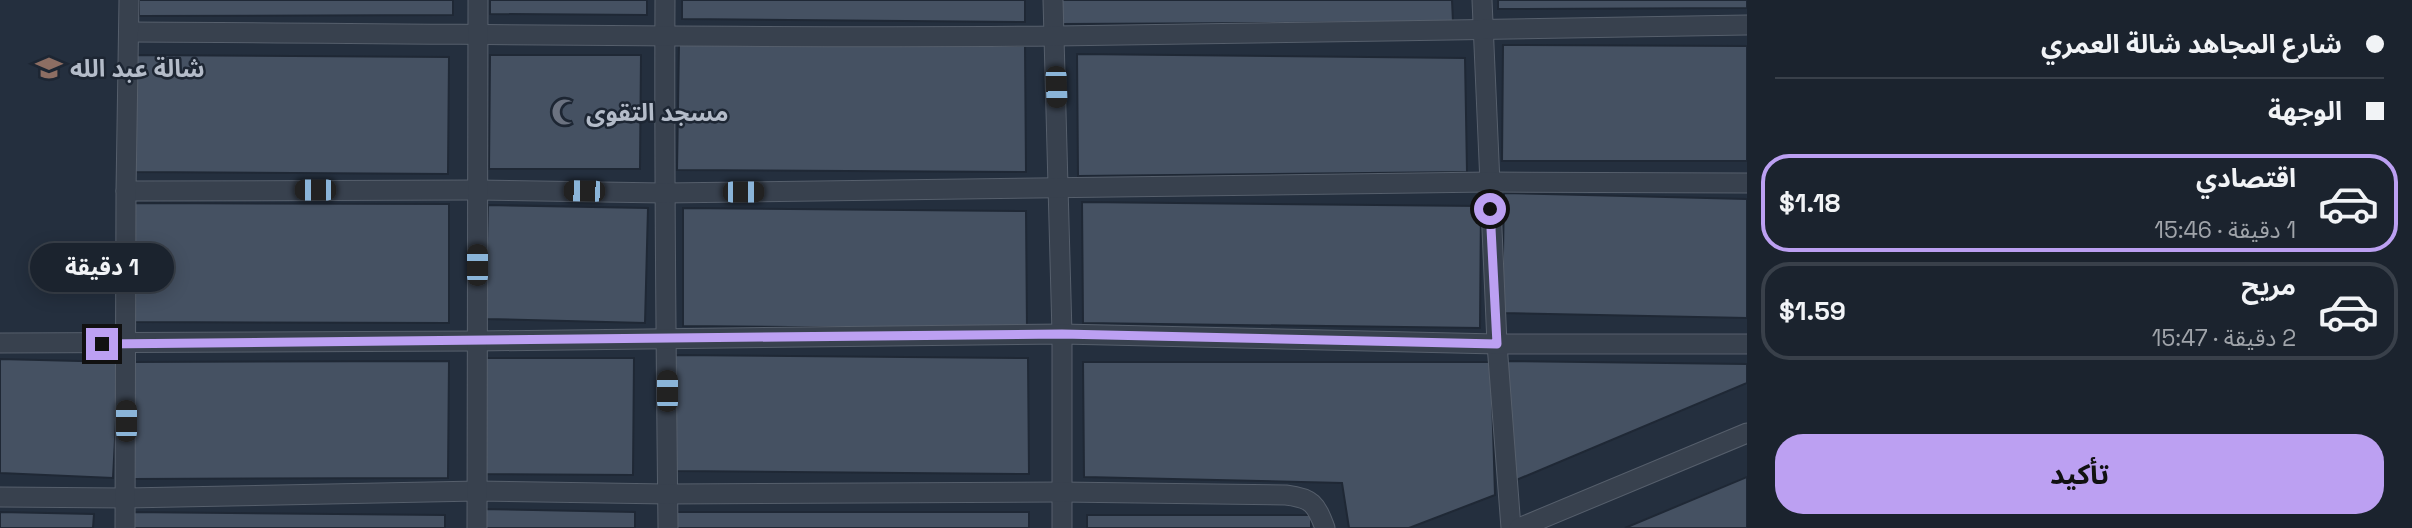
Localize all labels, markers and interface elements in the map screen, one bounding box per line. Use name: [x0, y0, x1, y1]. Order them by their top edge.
text: شارع المجاهد شالة العمري: [2041, 27, 2342, 61]
school or university icon: شالة عبد الله: [34, 53, 64, 83]
place label: شالة عبد الله: [70, 53, 205, 84]
car: [1045, 66, 1068, 108]
text: الوجهة: [2268, 94, 2342, 128]
mosque icon: مسجد التقوى: [550, 97, 580, 127]
place label: مسجد التقوى: [586, 97, 728, 128]
text: اقتصادي: [2196, 161, 2296, 195]
icon: car: [2317, 172, 2380, 235]
car: [295, 180, 337, 201]
car: [563, 180, 606, 202]
car: [723, 182, 765, 203]
text: $1.18: [1779, 186, 1840, 220]
route start: [1474, 193, 1506, 225]
text: 1 دقيقة · 15:46: [2154, 215, 2296, 245]
callout: 1 دقيقة: [30, 243, 174, 292]
car: [467, 244, 488, 286]
text: 1 دقيقة: [65, 252, 139, 282]
text: مريح: [2241, 269, 2296, 303]
icon: car: [2317, 280, 2380, 343]
text: $1.59: [1779, 294, 1846, 328]
text: 2 دقيقة · 15:47: [2152, 323, 2296, 353]
route end: [86, 328, 118, 360]
car: [657, 370, 678, 412]
car: [116, 400, 137, 442]
button: تأكيد: [1775, 434, 2384, 514]

